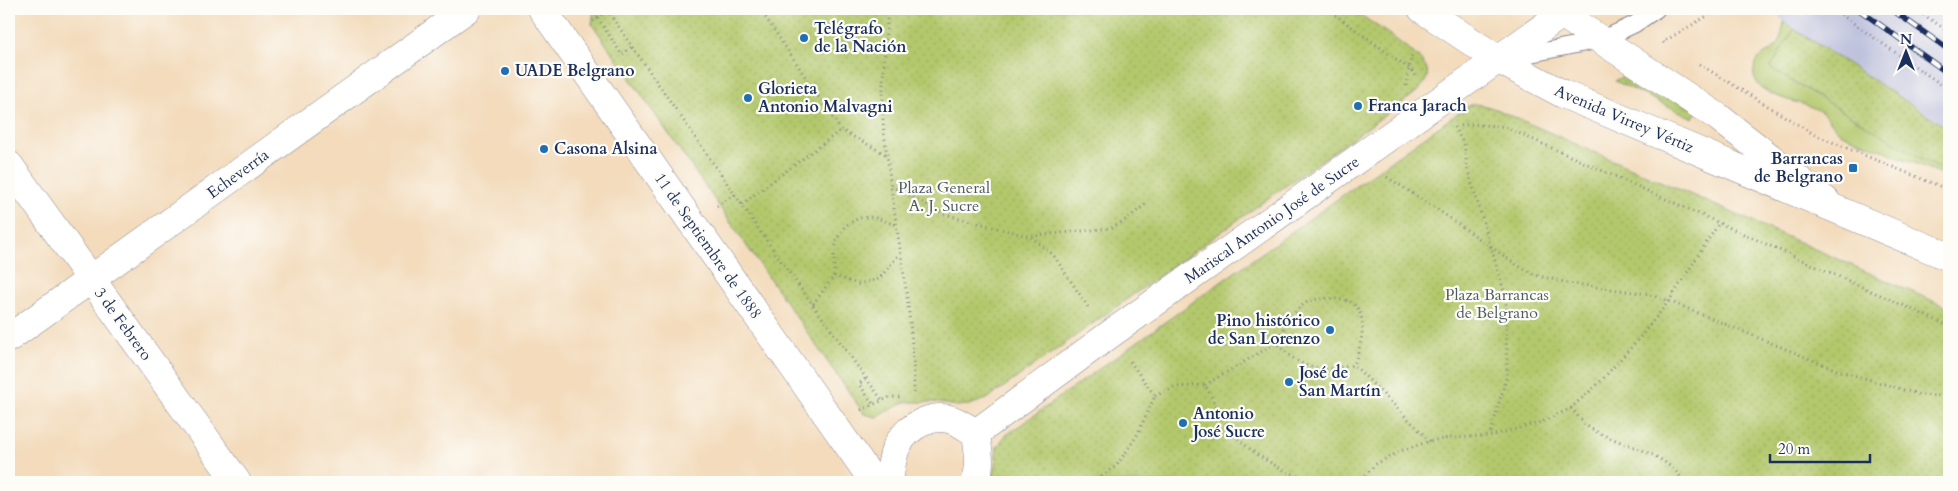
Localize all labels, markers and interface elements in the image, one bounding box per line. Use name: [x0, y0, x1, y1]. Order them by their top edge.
place label: Telégrafo de la Nación: [814, 18, 907, 58]
north arrow: [1880, 28, 1930, 78]
text: N: [1900, 30, 1912, 49]
marker: Telégrafo de la Nación: [798, 32, 810, 44]
place label: UADE Belgrano: [515, 60, 635, 82]
marker: UADE Belgrano: [499, 65, 511, 77]
place label: Glorieta Antonio Malvagni: [758, 78, 893, 118]
street label: Avenida Virrey Vértiz: [1551, 80, 1697, 158]
marker: Glorieta Antonio Malvagni: [742, 92, 754, 104]
place label: Franca Jarach: [1368, 95, 1467, 117]
marker: Franca Jarach: [1352, 100, 1364, 112]
place label: Casona Alsina: [554, 138, 657, 160]
marker: Casona Alsina: [538, 143, 550, 155]
street label: Echeverría: [203, 144, 274, 204]
place label: Barrancas de Belgrano: [1754, 148, 1843, 188]
street label: Mariscal Antonio José de Sucre: [1180, 151, 1364, 289]
marker: Barrancas de Belgrano: [1847, 162, 1859, 174]
street label: 11 de Septiembre de 1888: [649, 169, 767, 323]
park label: Plaza General A. J. Sucre: [898, 177, 990, 217]
street label: 3 de Febrero: [89, 283, 157, 365]
park label: Plaza Barrancas de Belgrano: [1445, 284, 1549, 324]
place label: Pino histórico de San Lorenzo: [1208, 310, 1320, 350]
marker: Pino histórico de San Lorenzo: [1324, 324, 1336, 336]
place label: José de San Martín: [1297, 362, 1382, 402]
marker: José de San Martín: [1283, 376, 1295, 388]
place label: Antonio José Sucre: [1191, 403, 1265, 443]
marker: Antonio José Sucre: [1177, 417, 1189, 429]
scale bar: [1770, 431, 1870, 463]
text: 20 m: [1778, 439, 1810, 459]

